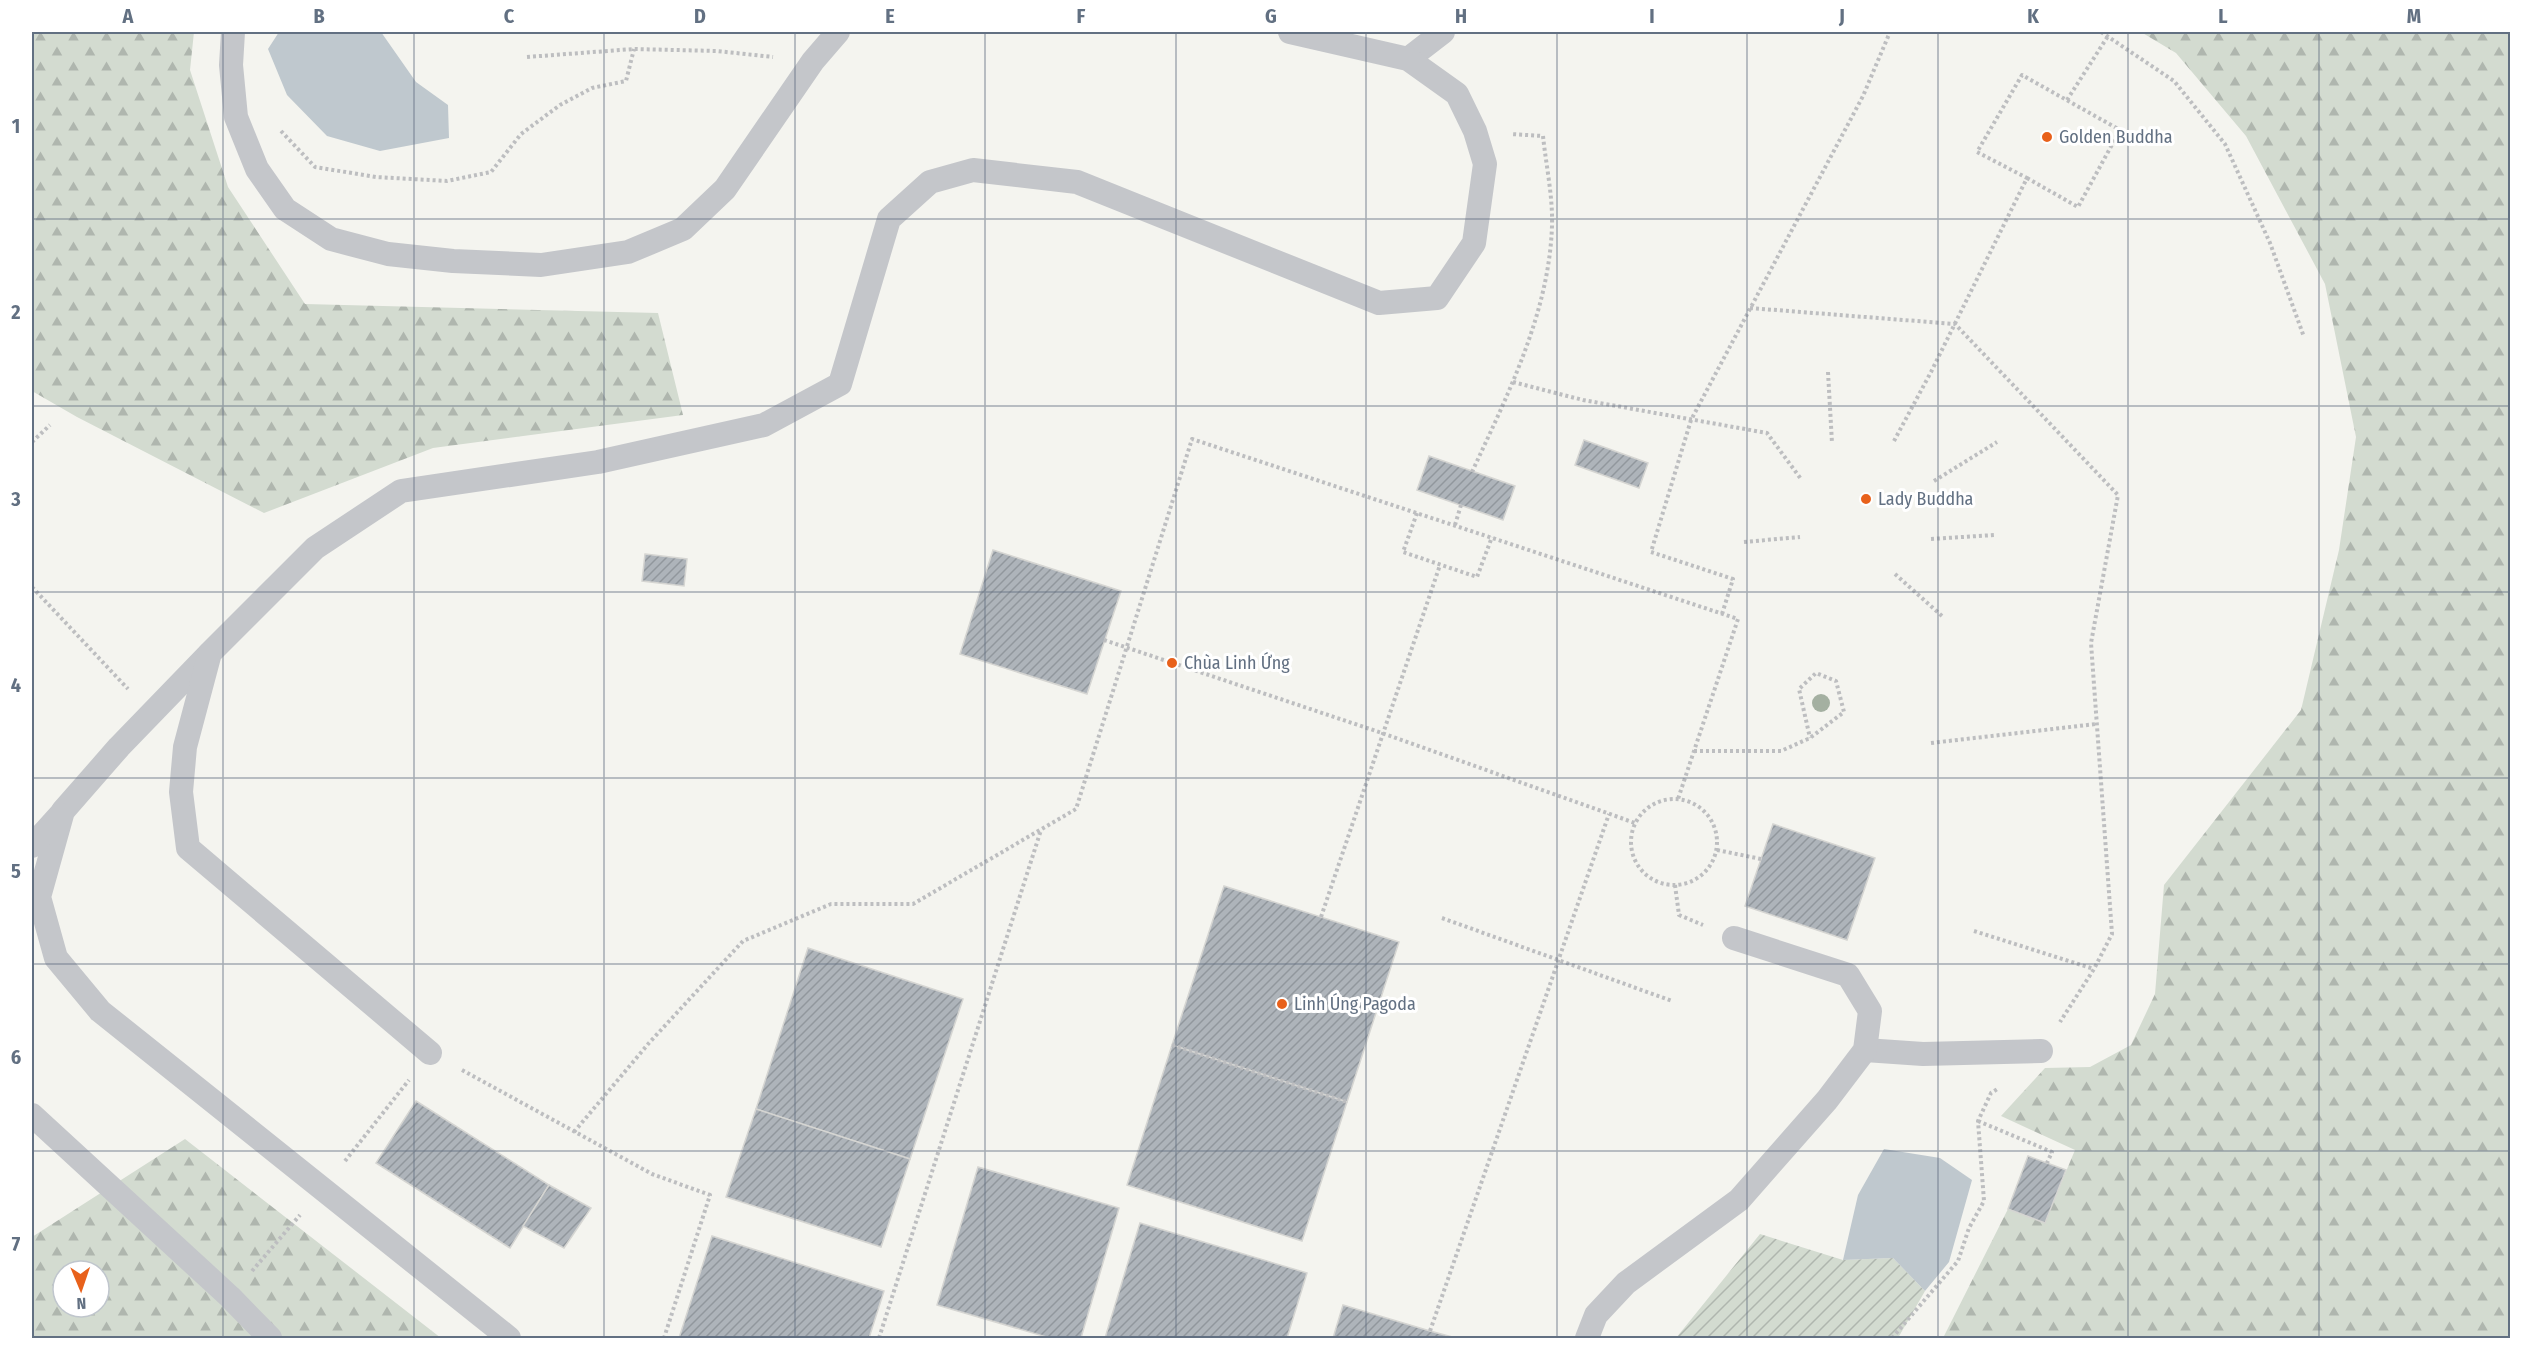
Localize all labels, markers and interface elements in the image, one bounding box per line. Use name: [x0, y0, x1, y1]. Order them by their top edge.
text: A: [122, 4, 135, 28]
text: B: [313, 4, 325, 28]
text: C: [504, 4, 515, 28]
text: D: [694, 4, 706, 28]
text: E: [885, 4, 895, 28]
text: F: [1077, 4, 1086, 28]
text: G: [1265, 4, 1277, 28]
text: H: [1455, 4, 1467, 28]
text: I: [1649, 4, 1655, 28]
text: J: [1838, 4, 1845, 28]
text: K: [2027, 4, 2039, 28]
text: L: [2218, 4, 2228, 28]
text: M: [2407, 4, 2421, 28]
text: 1: [12, 114, 20, 138]
place label: Golden Buddha: [2059, 126, 2173, 148]
marker: Golden Buddha: [2040, 130, 2054, 144]
text: 2: [10, 300, 21, 324]
text: 3: [10, 487, 21, 511]
place label: Lady Buddha: [1878, 488, 1974, 510]
marker: Lady Buddha: [1859, 492, 1873, 506]
place label: Chùa Linh Ứng: [1184, 651, 1290, 674]
marker: Chùa Linh Ứng: [1165, 656, 1179, 670]
text: 4: [11, 673, 21, 697]
text: 5: [11, 859, 21, 883]
place label: Linh Úng Pagoda: [1294, 992, 1416, 1015]
marker: Linh Úng Pagoda: [1275, 997, 1289, 1011]
text: 6: [11, 1045, 21, 1069]
text: 7: [12, 1232, 21, 1256]
north arrow: [51, 1259, 111, 1319]
text: N: [76, 1294, 87, 1313]

